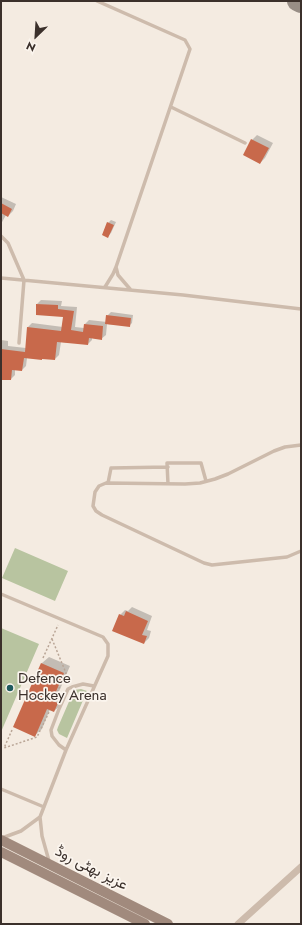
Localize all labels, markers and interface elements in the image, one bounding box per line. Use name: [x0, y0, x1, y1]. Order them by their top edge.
north arrow: [16, 16, 56, 56]
text: N: [24, 38, 38, 56]
place label: Defence Hockey Arena: [18, 670, 107, 705]
marker: Defence Hockey Arena: [5, 683, 15, 693]
street label: عزیز بھٹی روڈ: [52, 843, 130, 895]

